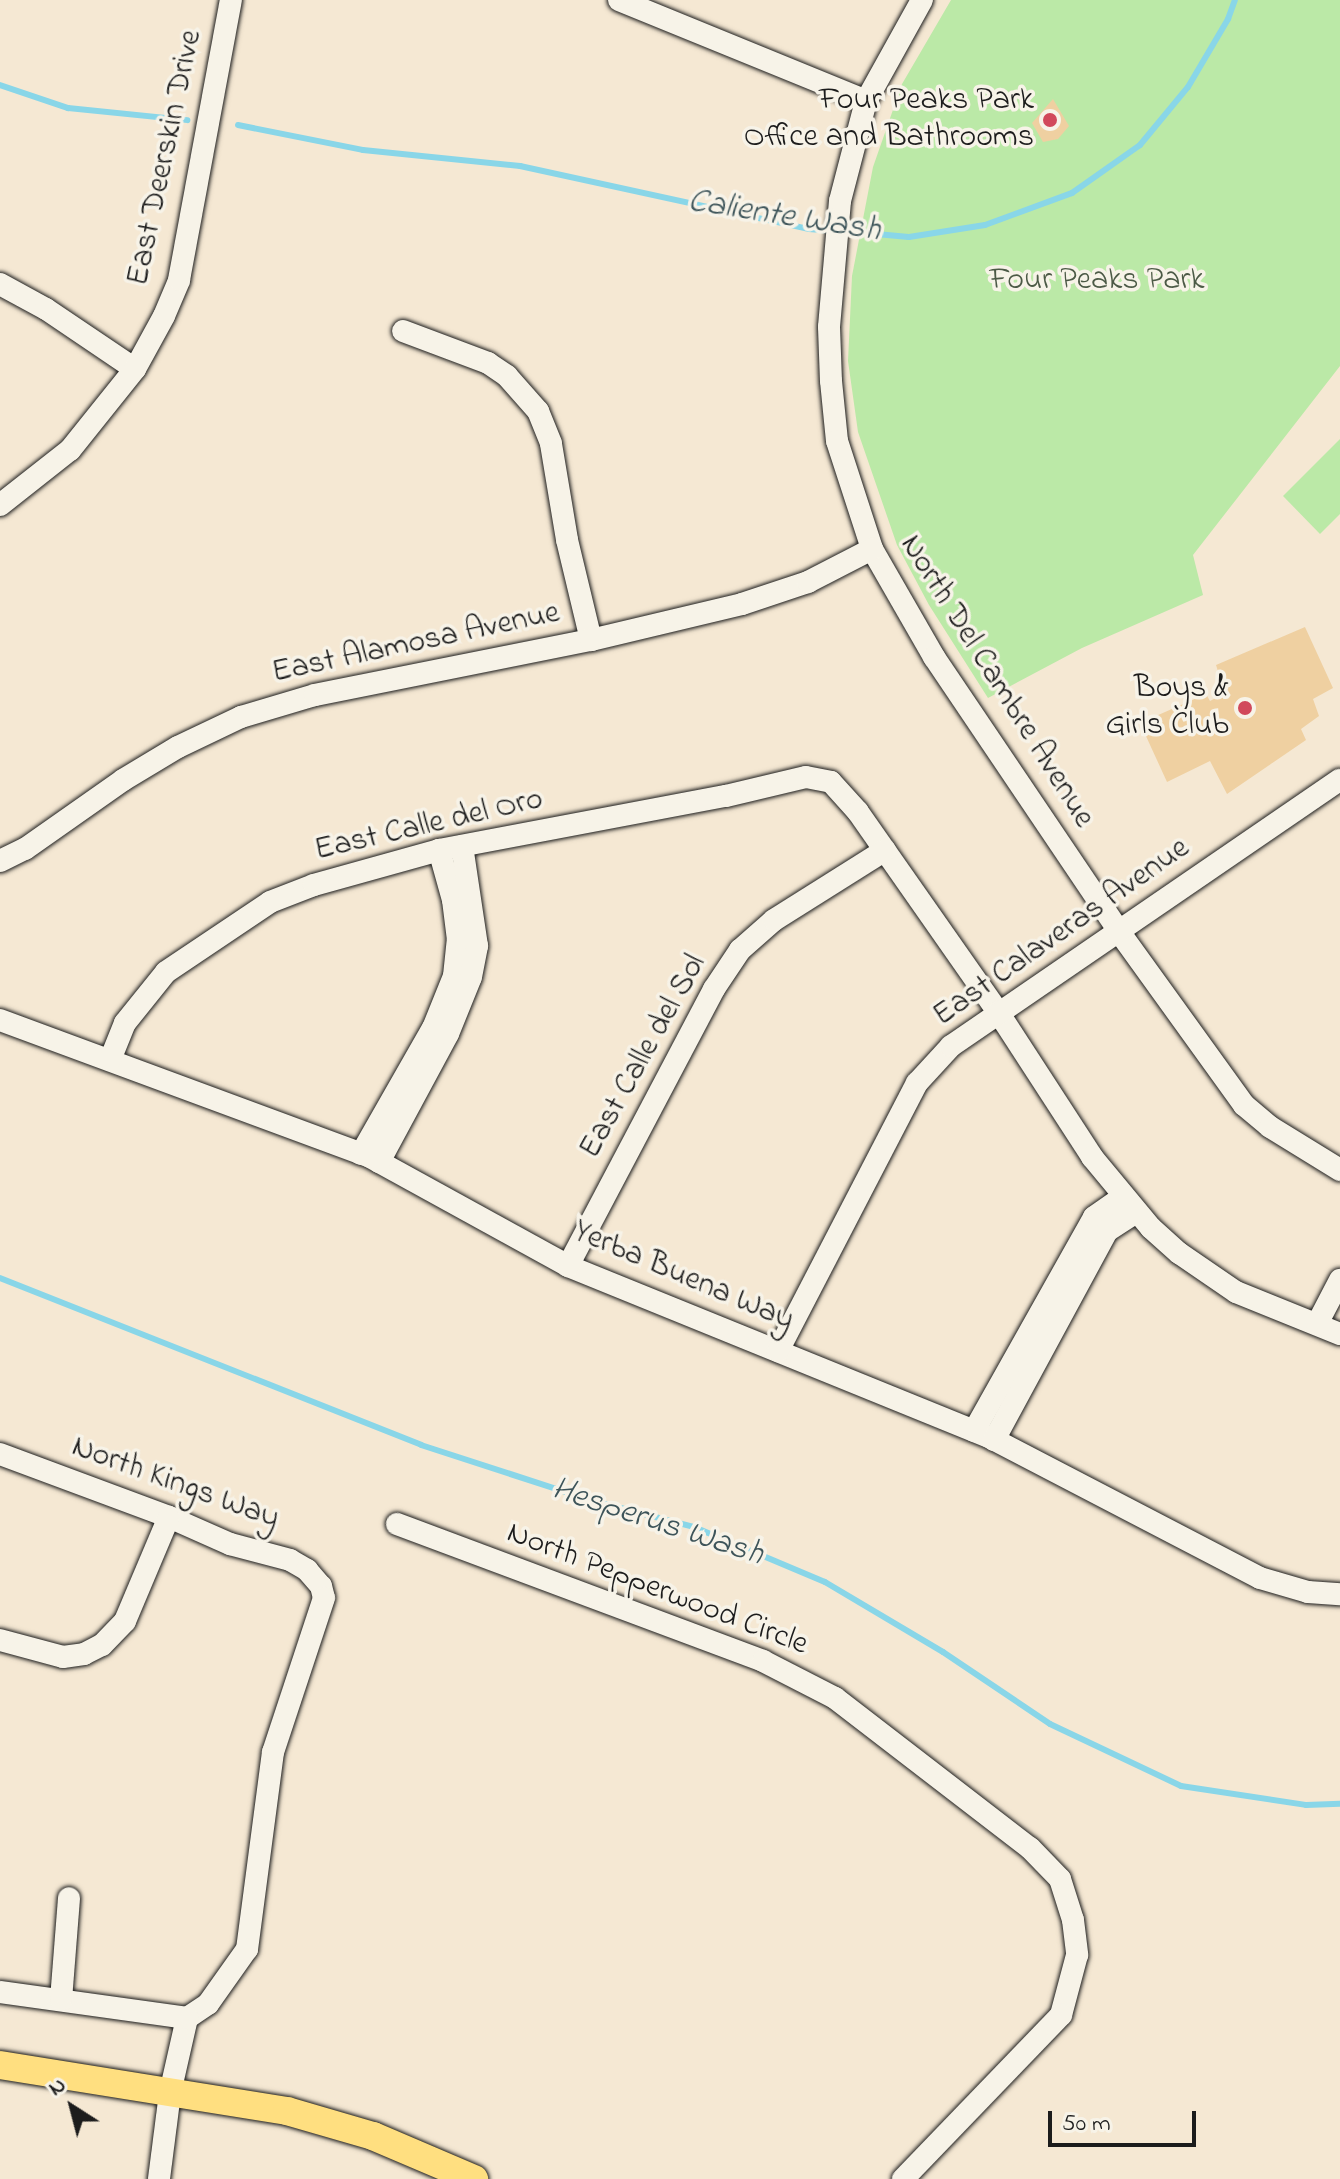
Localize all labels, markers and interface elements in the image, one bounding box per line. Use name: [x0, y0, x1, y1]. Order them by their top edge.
street label: East Deerskin Drive: [120, 27, 212, 289]
place label: Four Peaks Park Office and Bathrooms: [744, 83, 1034, 158]
marker: Four Peaks Park Office and Bathrooms: [1041, 111, 1059, 129]
water label: Caliente Wash: [685, 182, 883, 252]
park label: Four Peaks Park: [990, 262, 1204, 300]
street label: North Del Cambre Avenue: [890, 529, 1102, 835]
street label: East Alamosa Avenue: [269, 595, 563, 693]
place label: Boys & Girls Club: [1106, 671, 1229, 746]
marker: Boys & Girls Club: [1236, 699, 1254, 717]
street label: East Calle del Oro: [311, 781, 547, 871]
street label: East Calaveras Avenue: [926, 830, 1198, 1036]
street label: East Calle del Sol: [572, 948, 716, 1166]
street label: Yerba Buena Way: [567, 1213, 799, 1341]
street label: North Kings Way: [66, 1429, 284, 1539]
water label: Hesperus Wash: [546, 1470, 768, 1576]
street label: North Pepperwood Circle: [501, 1515, 813, 1665]
north arrow: [32, 2067, 112, 2147]
text: N: [42, 2070, 73, 2105]
scale bar: [1052, 2095, 1200, 2145]
text: 50 m: [1062, 2107, 1111, 2142]

